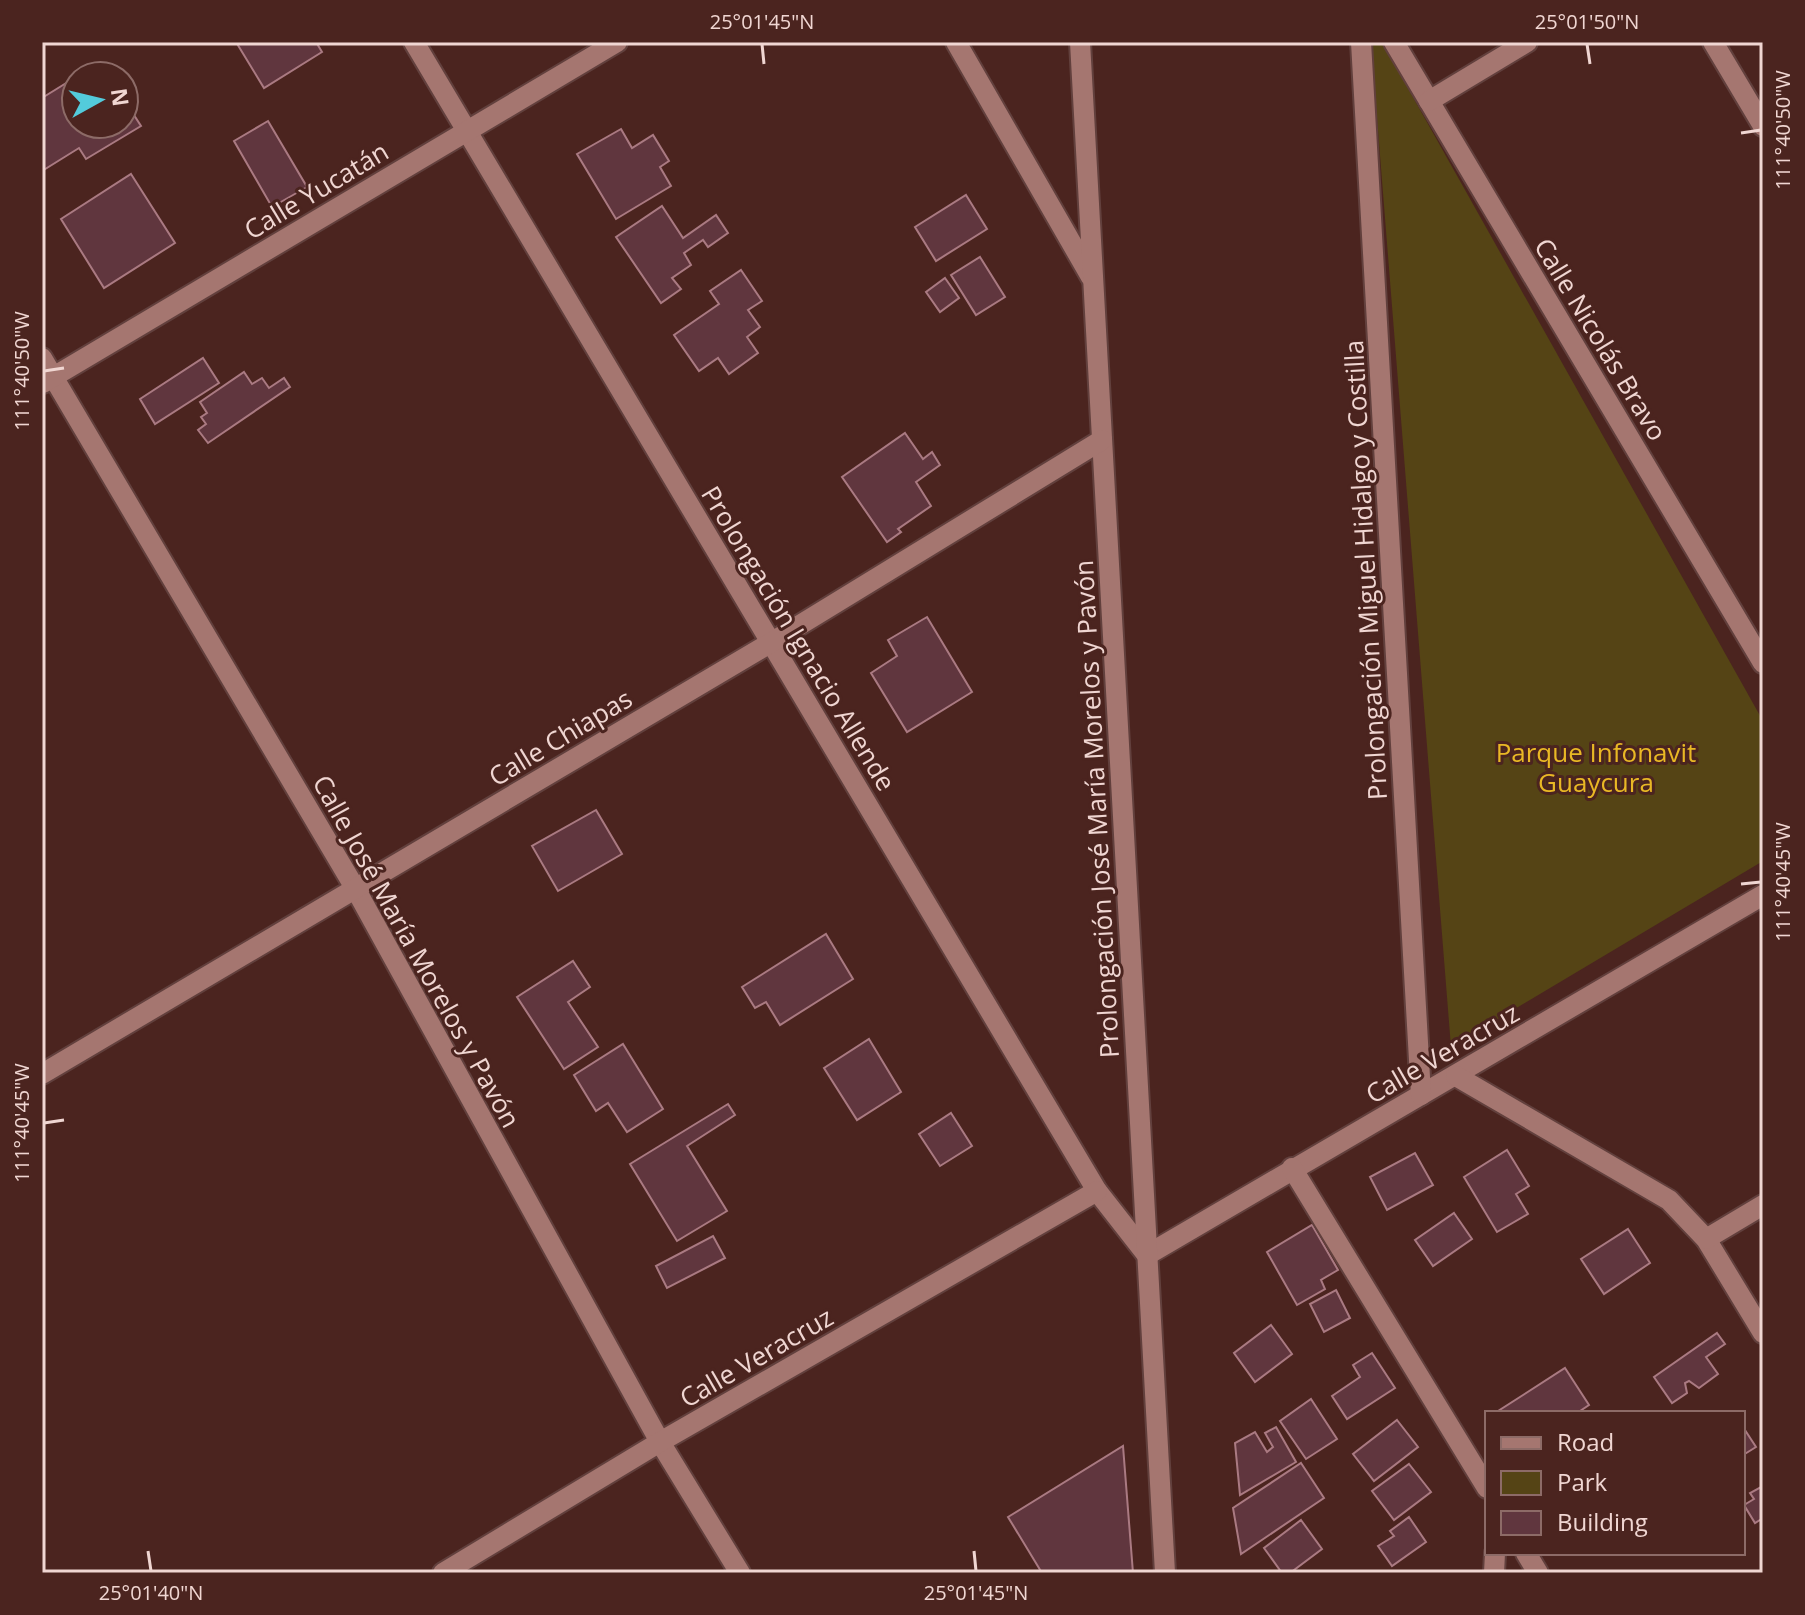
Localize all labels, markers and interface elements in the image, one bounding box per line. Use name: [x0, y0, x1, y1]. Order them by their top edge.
text: 25°01'45"N: [710, 8, 814, 35]
text: 25°01'50"N: [1535, 8, 1639, 35]
north arrow: [60, 60, 140, 140]
text: 111°40'50"W: [1769, 70, 1796, 190]
text: N: [105, 86, 137, 108]
street label: Calle Yucatán: [237, 133, 395, 247]
street label: Calle Nicolás Bravo: [1526, 231, 1676, 447]
text: 111°40'50"W: [8, 311, 35, 431]
street label: Prolongación Miguel Hidalgo y Costilla: [1335, 339, 1395, 801]
street label: Prolongación Ignacio Allende: [693, 479, 905, 797]
street label: Prolongación José María Morelos y Pavón: [1065, 559, 1127, 1059]
street label: Calle Chiapas: [482, 680, 638, 794]
park label: Parque Infonavit Guaycura: [1496, 734, 1696, 800]
street label: Calle José María Morelos y Pavón: [305, 768, 529, 1134]
text: 111°40'45"W: [1769, 822, 1796, 942]
street label: Calle Veracruz: [1359, 994, 1525, 1112]
text: 111°40'45"W: [8, 1063, 35, 1183]
street label: Calle Veracruz: [673, 1298, 839, 1416]
legend: [1485, 1411, 1745, 1555]
text: Road: [1557, 1425, 1614, 1458]
text: Park: [1557, 1465, 1608, 1498]
text: Building: [1557, 1505, 1648, 1538]
text: 25°01'40"N: [99, 1579, 203, 1606]
text: 25°01'45"N: [924, 1579, 1028, 1606]

